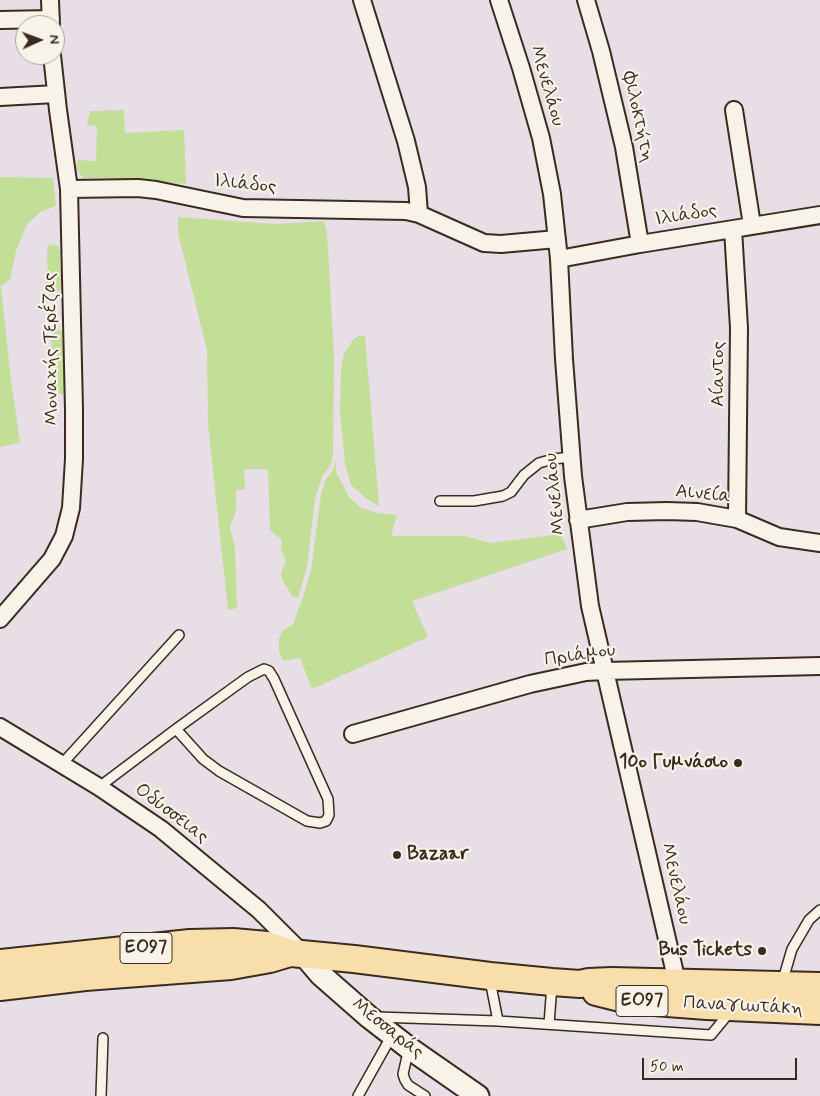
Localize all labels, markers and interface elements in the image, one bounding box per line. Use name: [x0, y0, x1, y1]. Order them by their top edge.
north arrow: [15, 15, 65, 65]
text: N: [45, 35, 63, 44]
street label: Μενελάου: [524, 43, 568, 129]
street label: Φιλοκτήτη: [616, 69, 658, 165]
street label: Ιλιάδος: [213, 170, 277, 200]
street label: Ιλιάδος: [653, 200, 719, 232]
street label: Μοναχής Τερέζας: [39, 272, 65, 426]
street label: Αίαντος: [708, 341, 730, 407]
street label: Μενελάου: [540, 452, 572, 536]
street label: Αινεία: [674, 481, 732, 509]
street label: Πριάμου: [543, 640, 617, 672]
place label: 10ο Γυμνάσιο: [619, 752, 728, 774]
marker: 10ο Γυμνάσιο: [732, 757, 744, 769]
street label: Οδύσσειας: [130, 779, 212, 849]
street label: Μενελάου: [655, 841, 695, 927]
place label: Bazaar: [407, 844, 469, 866]
marker: Bazaar: [391, 849, 403, 861]
road number: ΕΟ97: [120, 932, 172, 964]
place label: Bus Tickets: [658, 940, 752, 962]
marker: Bus Tickets: [756, 945, 768, 957]
road number: ΕΟ97: [616, 986, 668, 1016]
street label: Παναγιωτάκη: [683, 992, 803, 1022]
street label: Μεσσαράς: [346, 994, 428, 1064]
scale bar: [645, 1048, 800, 1080]
text: 50 m: [650, 1057, 684, 1077]

